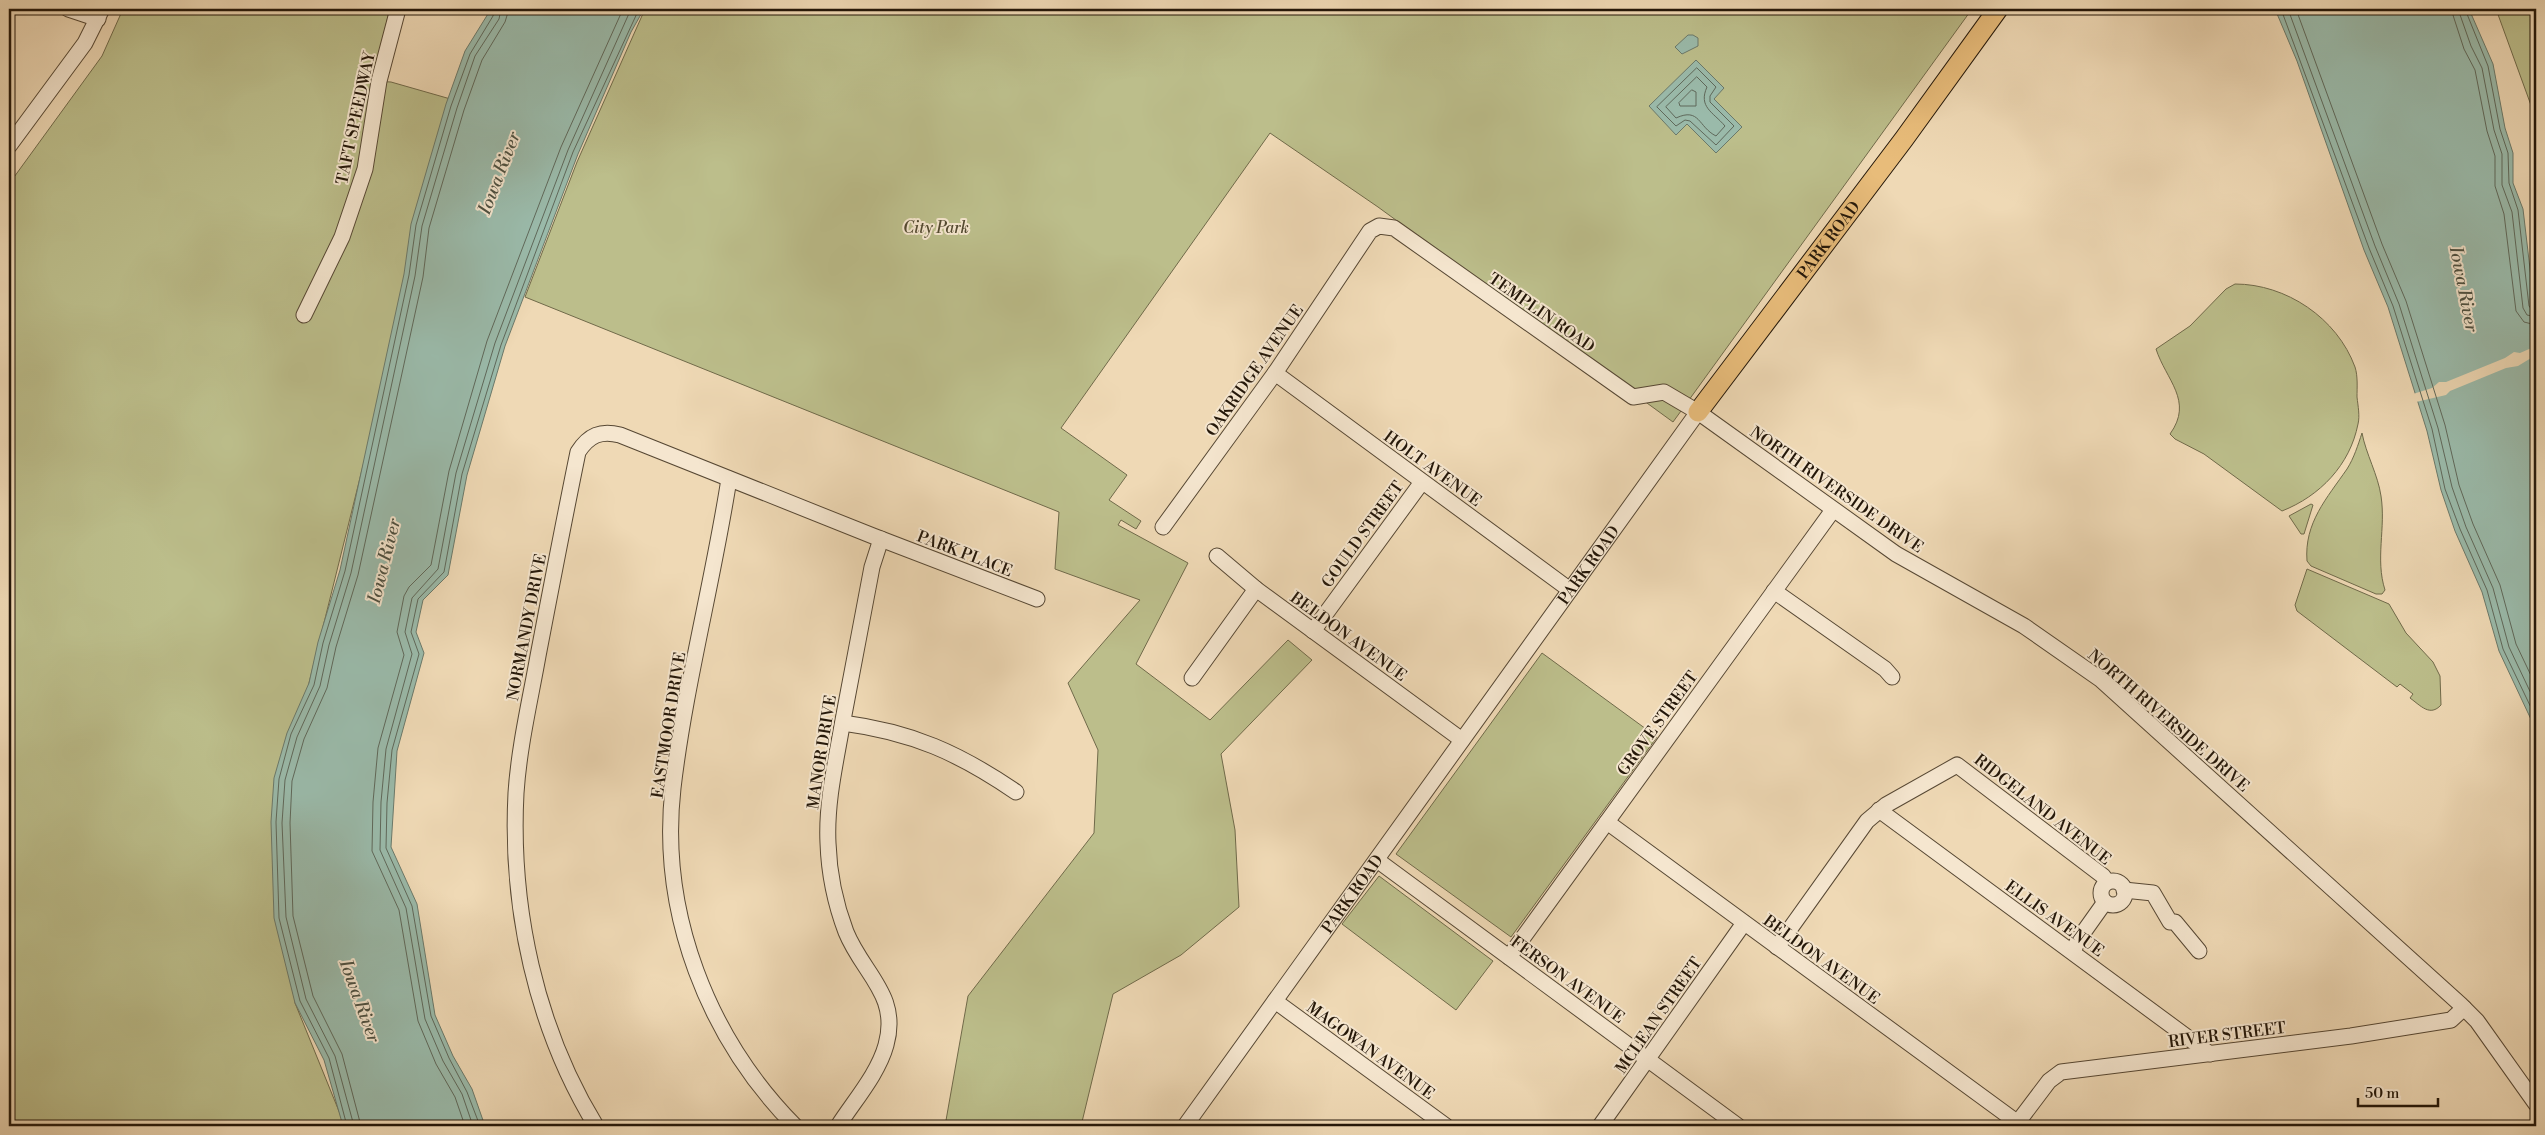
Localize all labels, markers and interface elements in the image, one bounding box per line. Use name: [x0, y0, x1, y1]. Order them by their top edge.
street label: TAFT SPEEDWAY: [332, 49, 380, 186]
water label: Iowa River: [473, 128, 526, 219]
street label: PARK ROAD: [1793, 197, 1865, 283]
park label: City Park: [903, 218, 969, 238]
water label: Iowa River: [2444, 243, 2483, 334]
street label: TEMPLIN ROAD: [1484, 269, 1598, 357]
street label: OAKRIDGE AVENUE: [1202, 301, 1308, 440]
street label: NORTH RIVERSIDE DRIVE: [1746, 422, 1927, 557]
street label: HOLT AVENUE: [1380, 427, 1485, 511]
street label: GOULD STREET: [1317, 477, 1408, 592]
water label: Iowa River: [363, 516, 406, 607]
street label: PARK ROAD: [1554, 522, 1624, 609]
street label: PARK PLACE: [914, 527, 1015, 581]
street label: NORMANDY DRIVE: [503, 552, 551, 702]
street label: BELDON AVENUE: [1285, 587, 1411, 686]
street label: NORTH RIVERSIDE DRIVE: [2084, 645, 2253, 796]
street label: EASTMOOR DRIVE: [648, 651, 690, 800]
street label: GROVE STREET: [1613, 667, 1702, 780]
street label: MANOR DRIVE: [803, 693, 841, 811]
street label: RIDGELAND AVENUE: [1970, 750, 2115, 870]
street label: PARK ROAD: [1318, 851, 1388, 938]
street label: ELLIS AVENUE: [2001, 876, 2108, 961]
street label: BELDON AVENUE: [1758, 910, 1884, 1009]
street label: FERSON AVENUE: [1507, 932, 1628, 1028]
street label: MCLEAN STREET: [1611, 954, 1706, 1078]
water label: Iowa River: [334, 956, 385, 1046]
street label: MAGOWAN AVENUE: [1302, 998, 1438, 1104]
street label: RIVER STREET: [2167, 1018, 2287, 1052]
scale bar: [2358, 1075, 2438, 1107]
text: 50 m: [2365, 1084, 2399, 1103]

